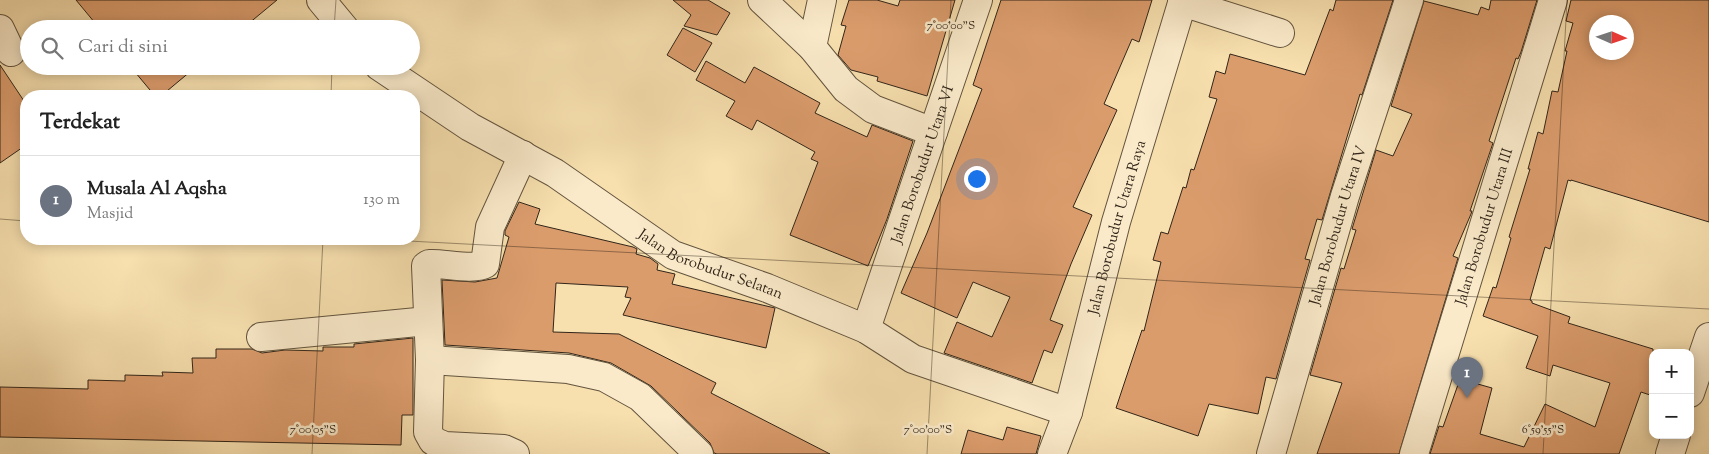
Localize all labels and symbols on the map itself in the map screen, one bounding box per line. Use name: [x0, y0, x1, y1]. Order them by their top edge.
north arrow: [1589, 15, 1634, 60]
text: 7°00'00"S: [927, 17, 975, 35]
street label: Jalan Borobudur Utara VI: [887, 83, 960, 247]
street label: Jalan Borobudur Utara Raya: [1084, 138, 1152, 318]
street label: Jalan Borobudur Utara IV: [1305, 143, 1373, 309]
street label: Jalan Borobudur Utara III: [1451, 146, 1519, 309]
your location: [964, 166, 990, 192]
street label: Jalan Borobudur Selatan: [632, 224, 786, 305]
pin: 1: [1451, 357, 1483, 398]
text: 7°00'05"S: [290, 421, 336, 439]
text: 7°00'00"S: [904, 421, 952, 439]
text: 6°59'55"S: [1522, 421, 1564, 439]

